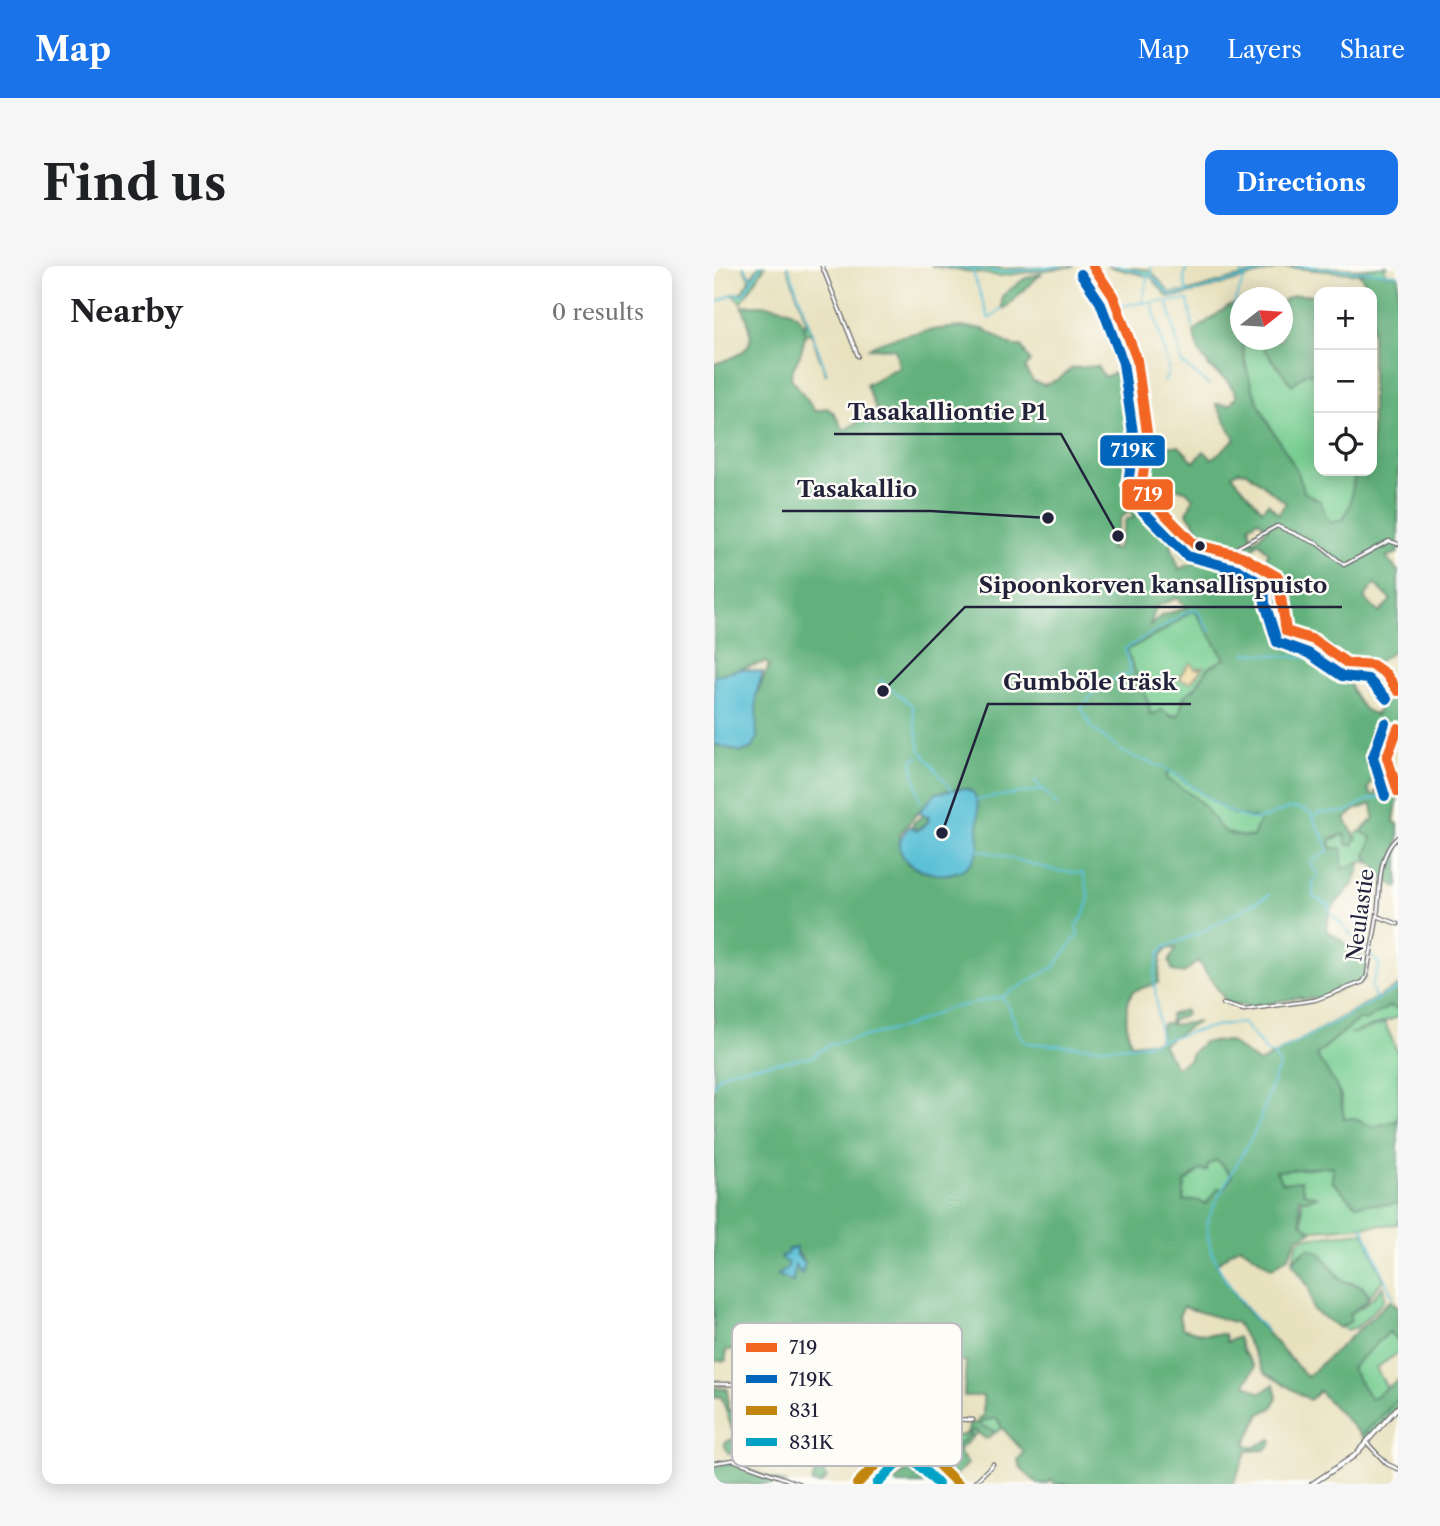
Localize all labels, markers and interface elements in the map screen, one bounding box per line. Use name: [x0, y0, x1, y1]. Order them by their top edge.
text: Map: [35, 29, 111, 70]
text: Map: [1138, 35, 1189, 64]
text: Layers: [1227, 35, 1302, 64]
text: Share: [1340, 35, 1405, 64]
button: Directions: [1205, 150, 1398, 215]
text: Find us: [42, 152, 226, 213]
north arrow: [1230, 287, 1293, 350]
map controls: [1314, 287, 1377, 476]
button: +: [1314, 287, 1377, 350]
text: Nearby: [70, 293, 183, 330]
text: 0 results: [552, 298, 644, 326]
button: −: [1314, 350, 1377, 413]
callout: Tasakalliontie P1: [834, 390, 1061, 434]
text: Tasakalliontie P1: [847, 398, 1047, 426]
button: locate: [1314, 413, 1377, 476]
line badge: 719K: [1099, 434, 1166, 467]
text: 719K: [1111, 439, 1156, 462]
callout: Tasakallio: [782, 467, 931, 511]
text: Tasakallio: [797, 475, 917, 503]
line badge: 719: [1121, 478, 1174, 511]
text: 719: [1133, 483, 1163, 506]
unlabelled marker: [1193, 539, 1207, 553]
callout: Sipoonkorven kansallispuisto: [965, 563, 1342, 607]
text: Sipoonkorven kansallispuisto: [979, 571, 1327, 599]
callout: Gumböle träsk: [988, 660, 1191, 704]
text: Gumböle träsk: [1003, 668, 1178, 696]
street label: Neulastie: [1341, 867, 1379, 963]
legend: [732, 1323, 962, 1466]
text: 719: [789, 1336, 817, 1359]
text: 719K: [789, 1368, 833, 1391]
text: 831: [789, 1399, 819, 1422]
text: 831K: [789, 1431, 835, 1454]

